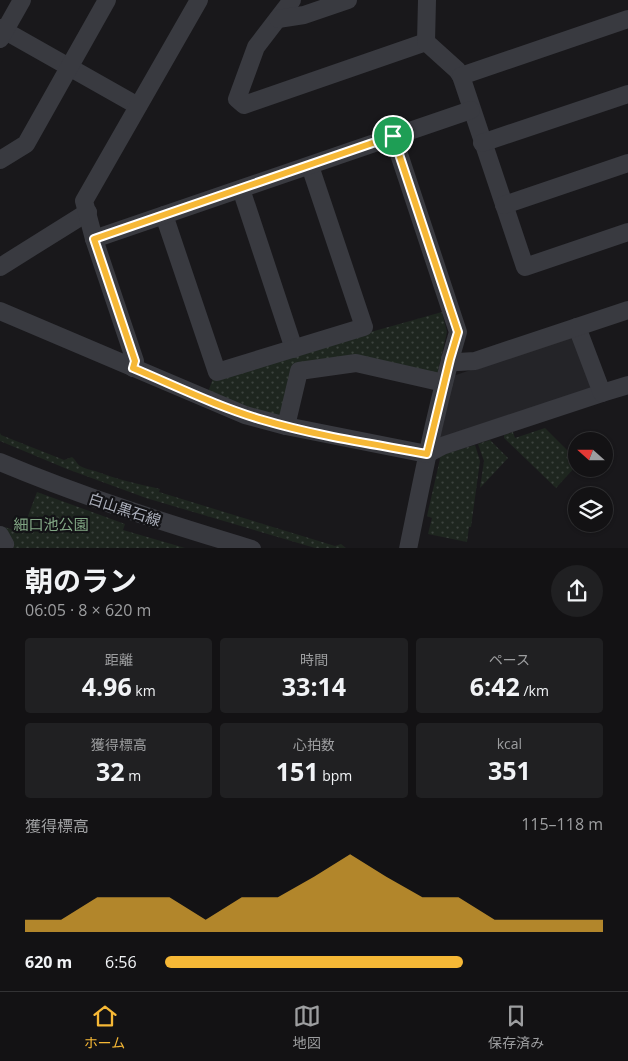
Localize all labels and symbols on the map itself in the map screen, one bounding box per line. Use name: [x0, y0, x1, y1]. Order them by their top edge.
pin: [372, 115, 414, 157]
north arrow: [568, 432, 612, 478]
street label: 白山黒石線: [86, 488, 164, 530]
park label: 細口池公園: [13, 514, 89, 534]

